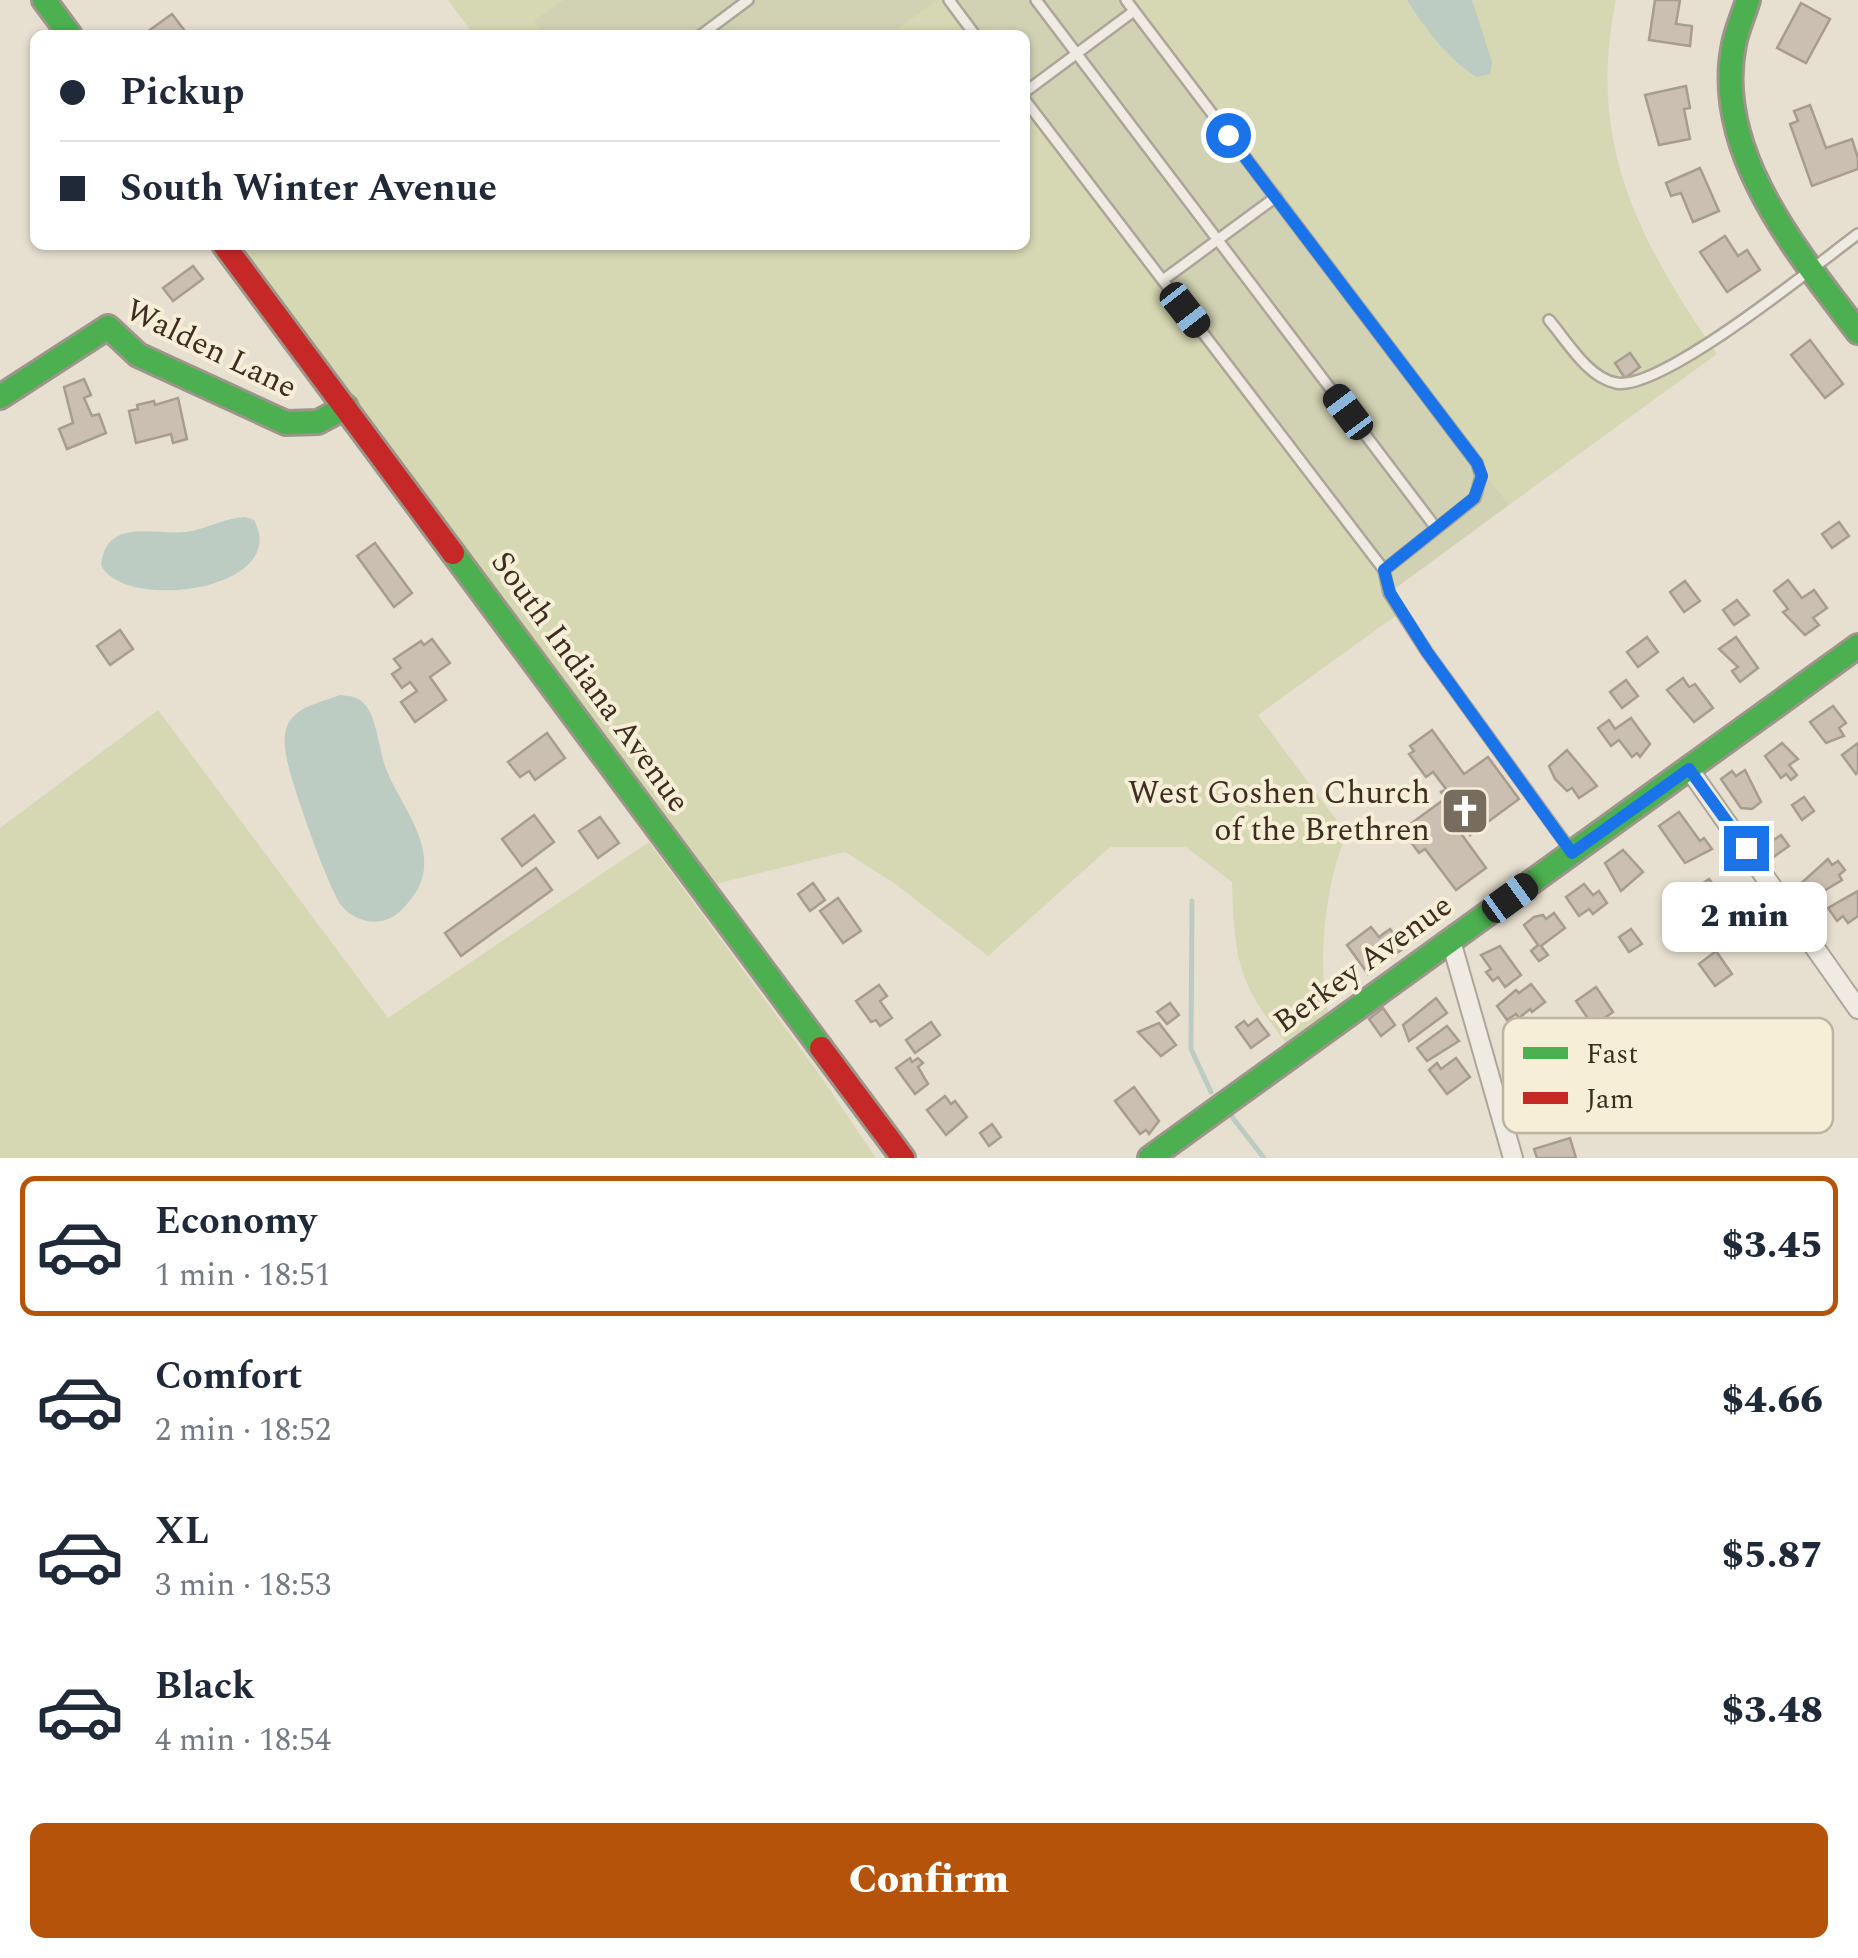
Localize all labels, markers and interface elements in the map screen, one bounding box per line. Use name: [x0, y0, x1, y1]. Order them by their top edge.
text: Pickup: [120, 64, 244, 122]
route start: [1206, 113, 1251, 158]
text: South Winter Avenue: [120, 160, 497, 218]
car: [1155, 277, 1215, 343]
street label: Walden Lane: [117, 286, 305, 412]
car: [1318, 379, 1378, 445]
street label: South Indiana Avenue: [478, 541, 702, 823]
place label: West Goshen Church of the Brethren: [1128, 769, 1430, 855]
church icon: West Goshen Church of the Brethren: [1439, 785, 1491, 837]
route end: [1724, 826, 1769, 871]
car: [1477, 868, 1543, 928]
street label: Berkey Avenue: [1263, 882, 1463, 1046]
callout: 2 min: [1664, 883, 1828, 953]
text: 2 min: [1700, 892, 1789, 941]
legend: [1503, 1018, 1833, 1133]
text: Fast: [1586, 1033, 1638, 1076]
text: Jam: [1586, 1078, 1634, 1121]
text: Economy: [155, 1193, 316, 1251]
icon: car: [35, 1201, 125, 1291]
text: $3.45: [1721, 1217, 1823, 1275]
text: 1 min · 18:51: [155, 1251, 331, 1300]
text: Comfort: [155, 1348, 302, 1406]
icon: car: [35, 1356, 125, 1446]
text: $4.66: [1721, 1372, 1823, 1430]
text: 2 min · 18:52: [155, 1406, 331, 1455]
text: XL: [155, 1503, 209, 1561]
icon: car: [35, 1511, 125, 1601]
text: $5.87: [1721, 1527, 1823, 1585]
text: 3 min · 18:53: [155, 1561, 331, 1610]
text: Black: [155, 1658, 255, 1716]
icon: car: [35, 1666, 125, 1756]
text: $3.48: [1721, 1682, 1823, 1740]
text: 4 min · 18:54: [155, 1716, 331, 1765]
button: Confirm: [30, 1823, 1828, 1938]

